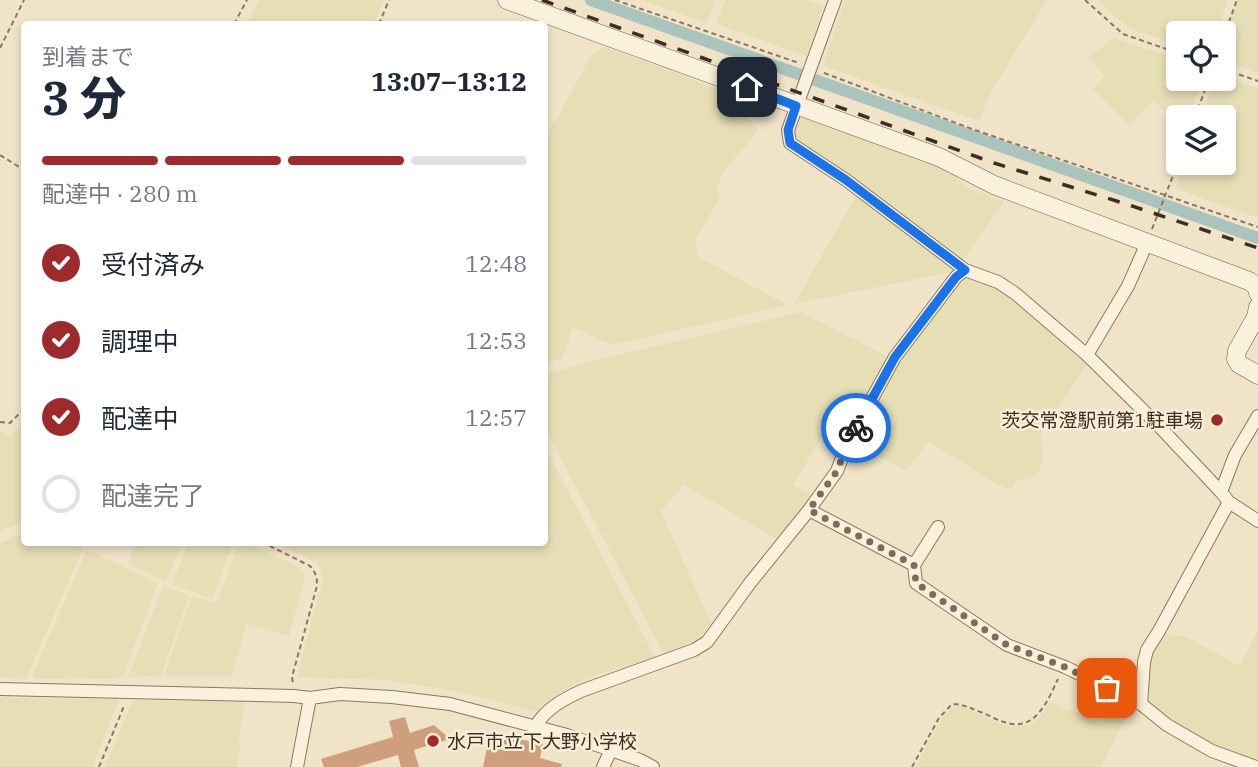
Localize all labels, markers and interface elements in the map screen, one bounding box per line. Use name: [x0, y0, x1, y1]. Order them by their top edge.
map controls: [1166, 21, 1236, 175]
button: locate: [1166, 21, 1236, 91]
text: 到着まで: [42, 41, 134, 71]
pin: [717, 57, 777, 117]
text: 13:07–13:12: [371, 64, 527, 98]
text: 3 分: [42, 68, 126, 128]
icon: home: [728, 68, 766, 106]
button: layers: [1166, 105, 1236, 175]
text: 配達中 · 280 m: [42, 178, 198, 208]
icon: check: [42, 244, 80, 282]
text: 受付済み: [101, 247, 205, 281]
text: 12:48: [465, 248, 527, 278]
icon: check: [42, 321, 80, 359]
text: 調理中: [101, 324, 179, 358]
text: 12:53: [465, 325, 527, 355]
courier: [821, 393, 891, 463]
icon: check: [42, 398, 80, 436]
text: 配達中: [101, 401, 179, 435]
text: 12:57: [465, 402, 527, 432]
place label: 茨交常澄駅前第1駐車場: [1002, 408, 1203, 432]
icon: bike: [837, 409, 875, 447]
marker: 茨交常澄駅前第1駐車場: [1209, 412, 1225, 428]
text: 配達完了: [101, 478, 205, 512]
pin: [1077, 658, 1137, 718]
icon: bag: [1088, 669, 1126, 707]
place label: 水戸市立下大野小学校: [447, 729, 637, 753]
marker: 水戸市立下大野小学校: [425, 733, 441, 749]

